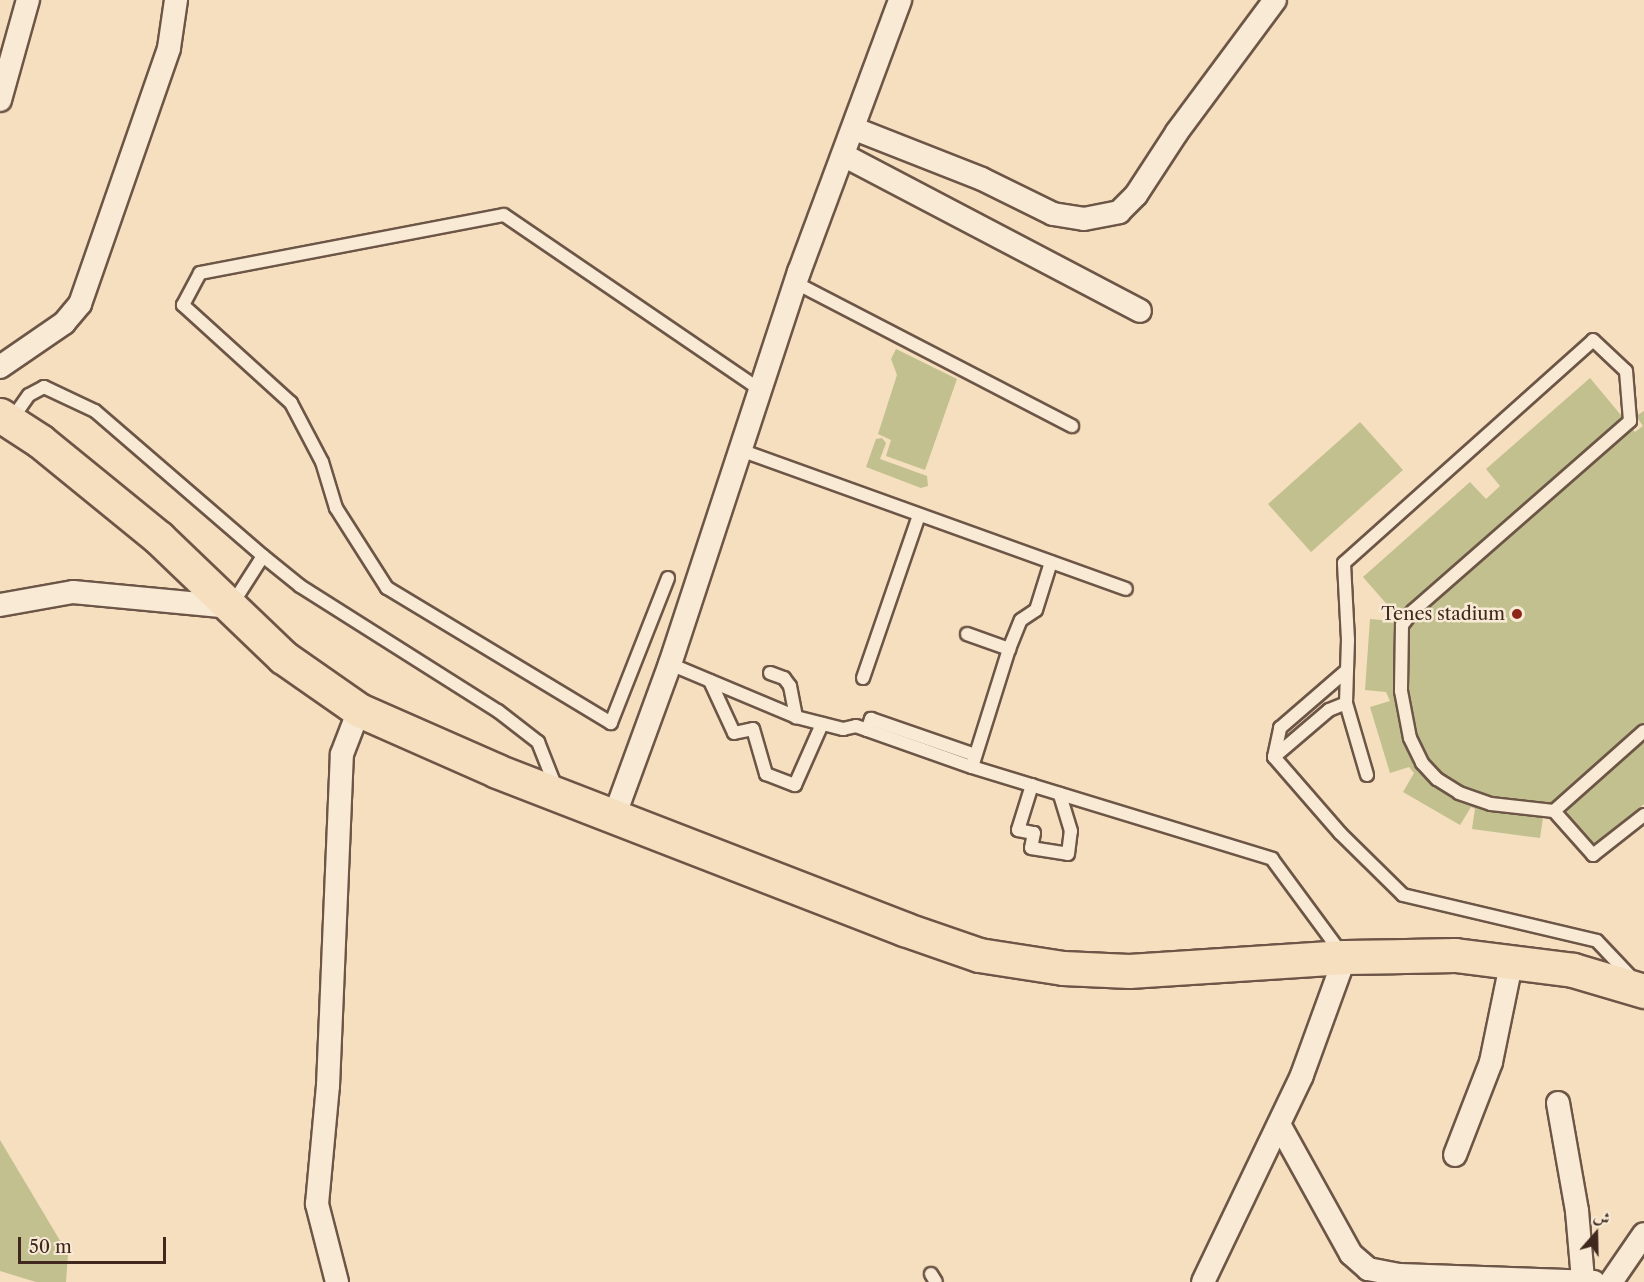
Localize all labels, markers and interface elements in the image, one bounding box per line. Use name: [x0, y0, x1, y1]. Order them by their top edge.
place label: Tenes stadium: [1381, 603, 1505, 625]
marker: Tenes stadium: [1510, 607, 1524, 621]
north arrow: [1566, 1204, 1626, 1264]
text: ش: [1591, 1205, 1613, 1229]
scale bar: [21, 1225, 170, 1263]
text: 50 m: [29, 1236, 72, 1258]

